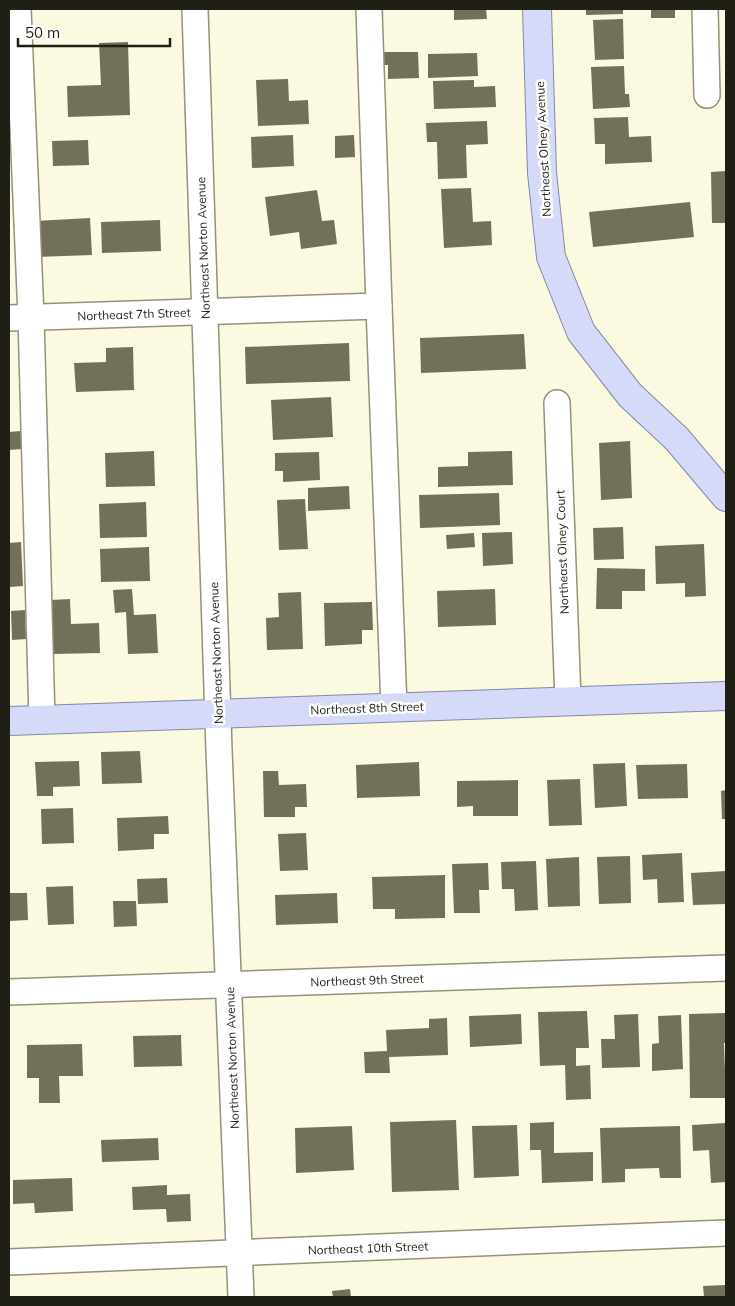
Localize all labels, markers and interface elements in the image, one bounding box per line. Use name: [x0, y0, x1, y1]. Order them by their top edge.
scale bar: [18, 15, 170, 47]
text: 50 m: [25, 23, 60, 42]
street label: Northeast Olney Avenue: [532, 81, 554, 217]
street label: Northeast Norton Avenue: [193, 177, 213, 319]
street label: Northeast 7th Street: [77, 305, 191, 323]
street label: Northeast Olney Court: [552, 490, 572, 614]
street label: Northeast Norton Avenue: [206, 582, 226, 724]
street label: Northeast 8th Street: [310, 699, 424, 717]
street label: Northeast 9th Street: [310, 971, 424, 989]
street label: Northeast Norton Avenue: [222, 987, 242, 1129]
street label: Northeast 10th Street: [307, 1238, 429, 1258]

